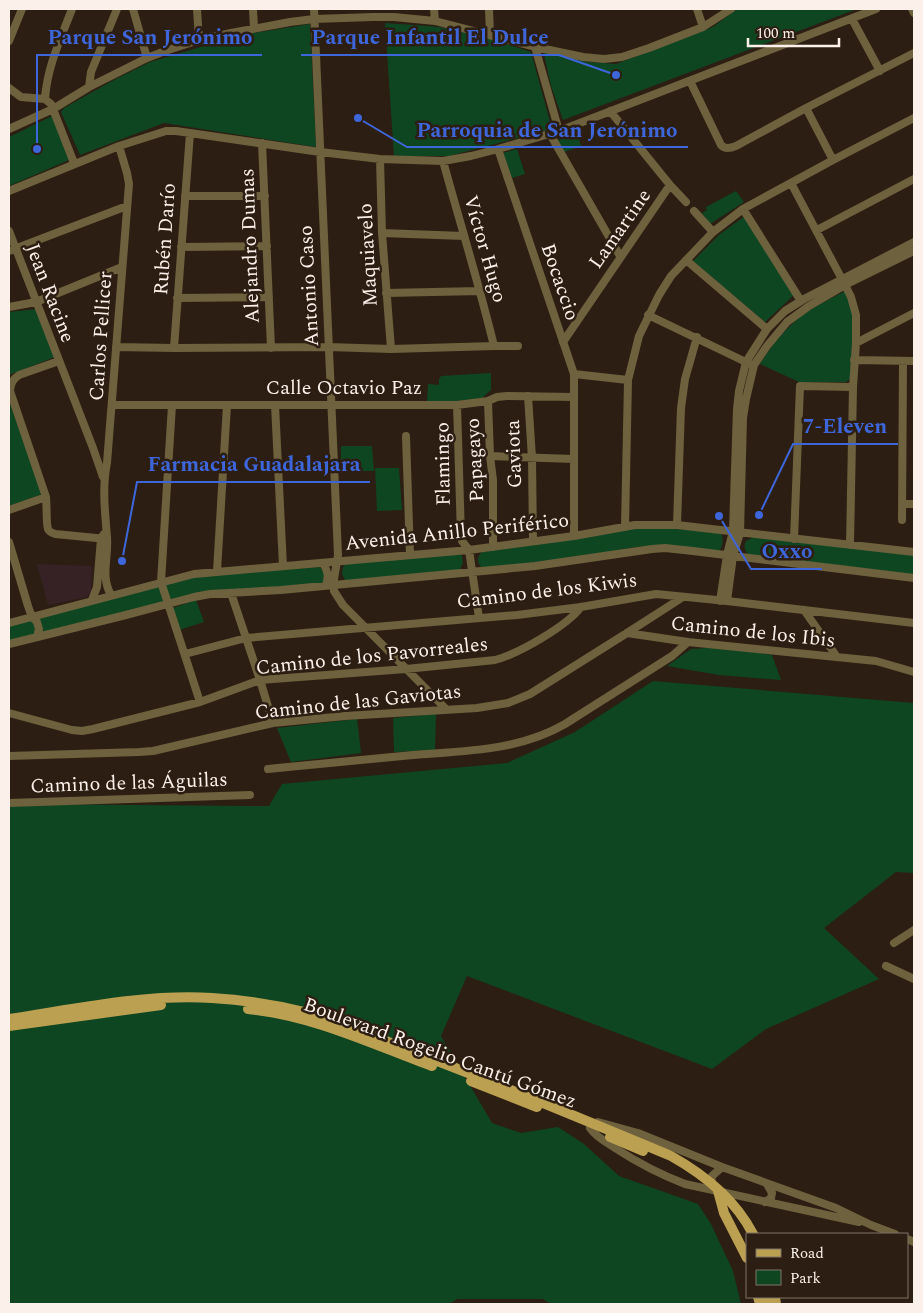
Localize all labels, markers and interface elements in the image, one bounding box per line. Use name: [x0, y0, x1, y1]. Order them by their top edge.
scale bar: [748, 15, 839, 47]
callout: Parque San Jerónimo: [37, 19, 262, 55]
callout: Parque Infantil El Dulce: [301, 19, 559, 55]
text: Parque San Jerónimo: [47, 22, 253, 54]
text: Parque Infantil El Dulce: [311, 22, 549, 54]
text: 100 m: [756, 22, 795, 45]
callout: Parroquia de San Jerónimo: [407, 111, 688, 147]
text: Parroquia de San Jerónimo: [416, 115, 678, 147]
street label: Alejandro Dumas: [232, 168, 268, 324]
street label: Rubén Darío: [146, 182, 184, 296]
street label: Lamartine: [581, 183, 659, 275]
street label: Víctor Hugo: [455, 192, 515, 306]
street label: Maquiavelo: [350, 203, 386, 307]
street label: Antonio Caso: [291, 224, 327, 348]
street label: Jean Racine: [17, 239, 83, 347]
street label: Bocaccio: [533, 239, 587, 325]
street label: Carlos Pellicer: [82, 270, 120, 402]
street label: Calle Octavio Paz: [266, 373, 422, 403]
callout: 7-Eleven: [793, 408, 898, 444]
text: 7-Eleven: [803, 411, 887, 443]
street label: Papagayo: [458, 417, 492, 503]
street label: Gaviota: [498, 419, 530, 489]
street label: Flamingo: [427, 422, 459, 506]
callout: Farmacia Guadalajara: [137, 446, 370, 482]
text: Farmacia Guadalajara: [148, 449, 361, 481]
street label: Avenida Anillo Periférico: [344, 505, 570, 559]
callout: Oxxo: [751, 533, 822, 569]
text: Oxxo: [762, 536, 812, 568]
street label: Camino de los Kiwis: [455, 565, 639, 617]
street label: Camino de los Ibis: [669, 608, 837, 656]
street label: Camino de los Pavorreales: [254, 629, 490, 683]
street label: Camino de las Gaviotas: [253, 676, 463, 728]
street label: Camino de las Águilas: [30, 765, 228, 801]
street label: Boulevard Rogelio Cantú Gómez: [299, 990, 581, 1116]
legend: [746, 1233, 908, 1298]
text: Road: [790, 1242, 824, 1265]
text: Park: [790, 1267, 821, 1290]

